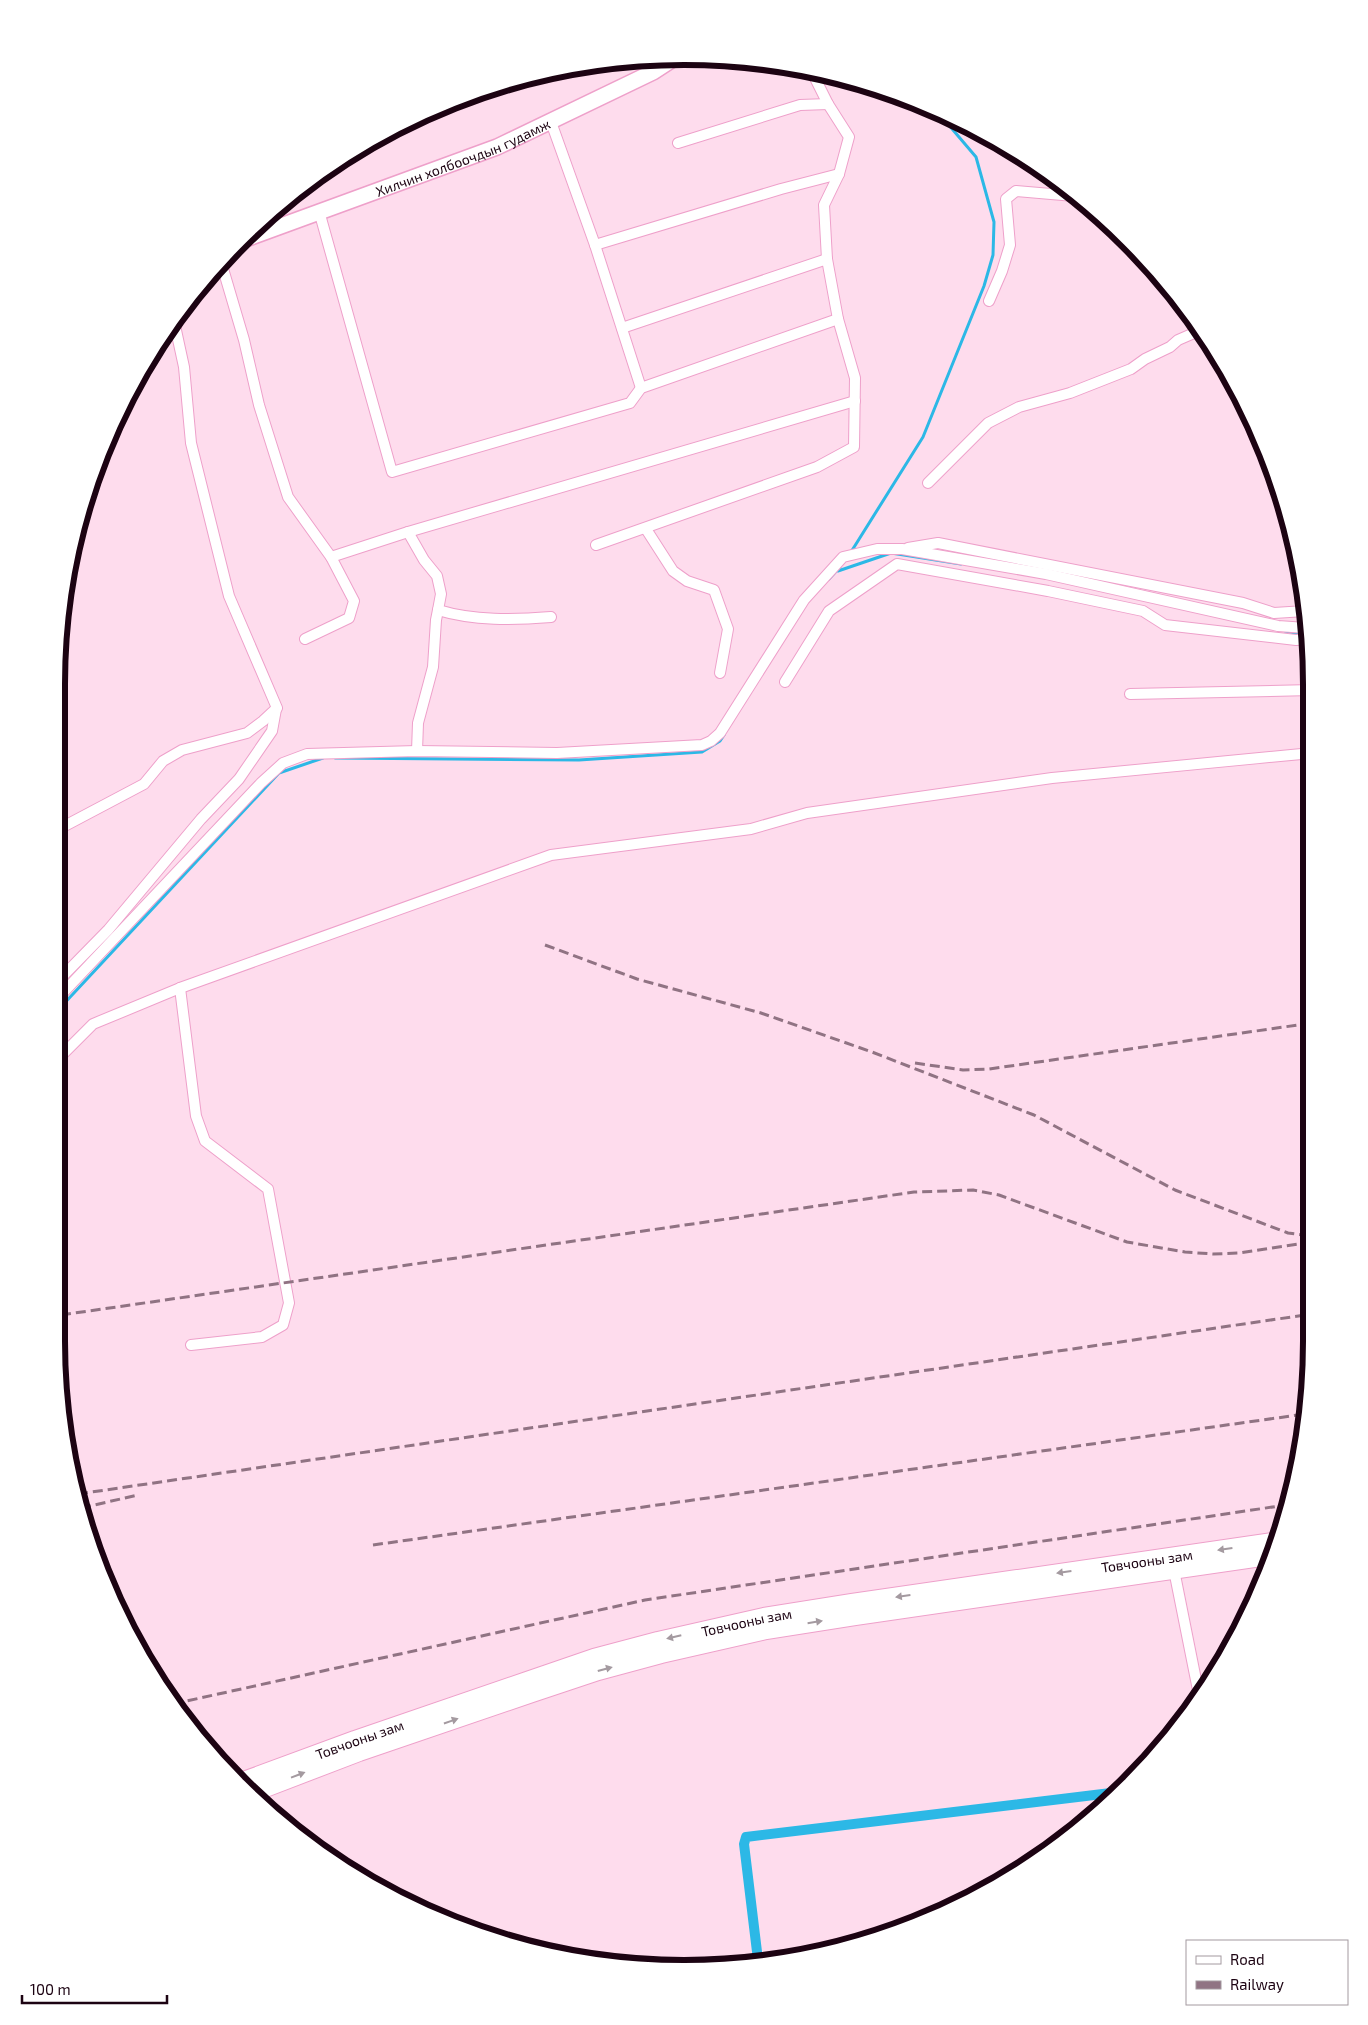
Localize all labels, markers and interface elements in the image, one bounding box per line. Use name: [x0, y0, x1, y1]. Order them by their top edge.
street label: Хилчин холбоочдын гудамж: [373, 114, 553, 199]
street label: Товчооны зам: [1100, 1545, 1194, 1575]
one-way arrow: [1216, 1546, 1232, 1554]
one-way arrow: [1055, 1569, 1071, 1577]
one-way arrow: [895, 1592, 911, 1600]
street label: Товчооны зам: [699, 1604, 793, 1639]
one-way arrow: [807, 1618, 823, 1626]
one-way arrow: [667, 1633, 682, 1641]
one-way arrow: [597, 1664, 612, 1672]
street label: Товчооны зам: [313, 1716, 406, 1762]
one-way arrow: [444, 1717, 459, 1725]
one-way arrow: [291, 1771, 305, 1779]
legend: [1186, 1940, 1348, 2005]
text: Road: [1230, 1950, 1265, 1968]
scale bar: [22, 1972, 168, 2004]
text: Railway: [1230, 1975, 1284, 1993]
text: 100 m: [30, 1980, 71, 1998]

